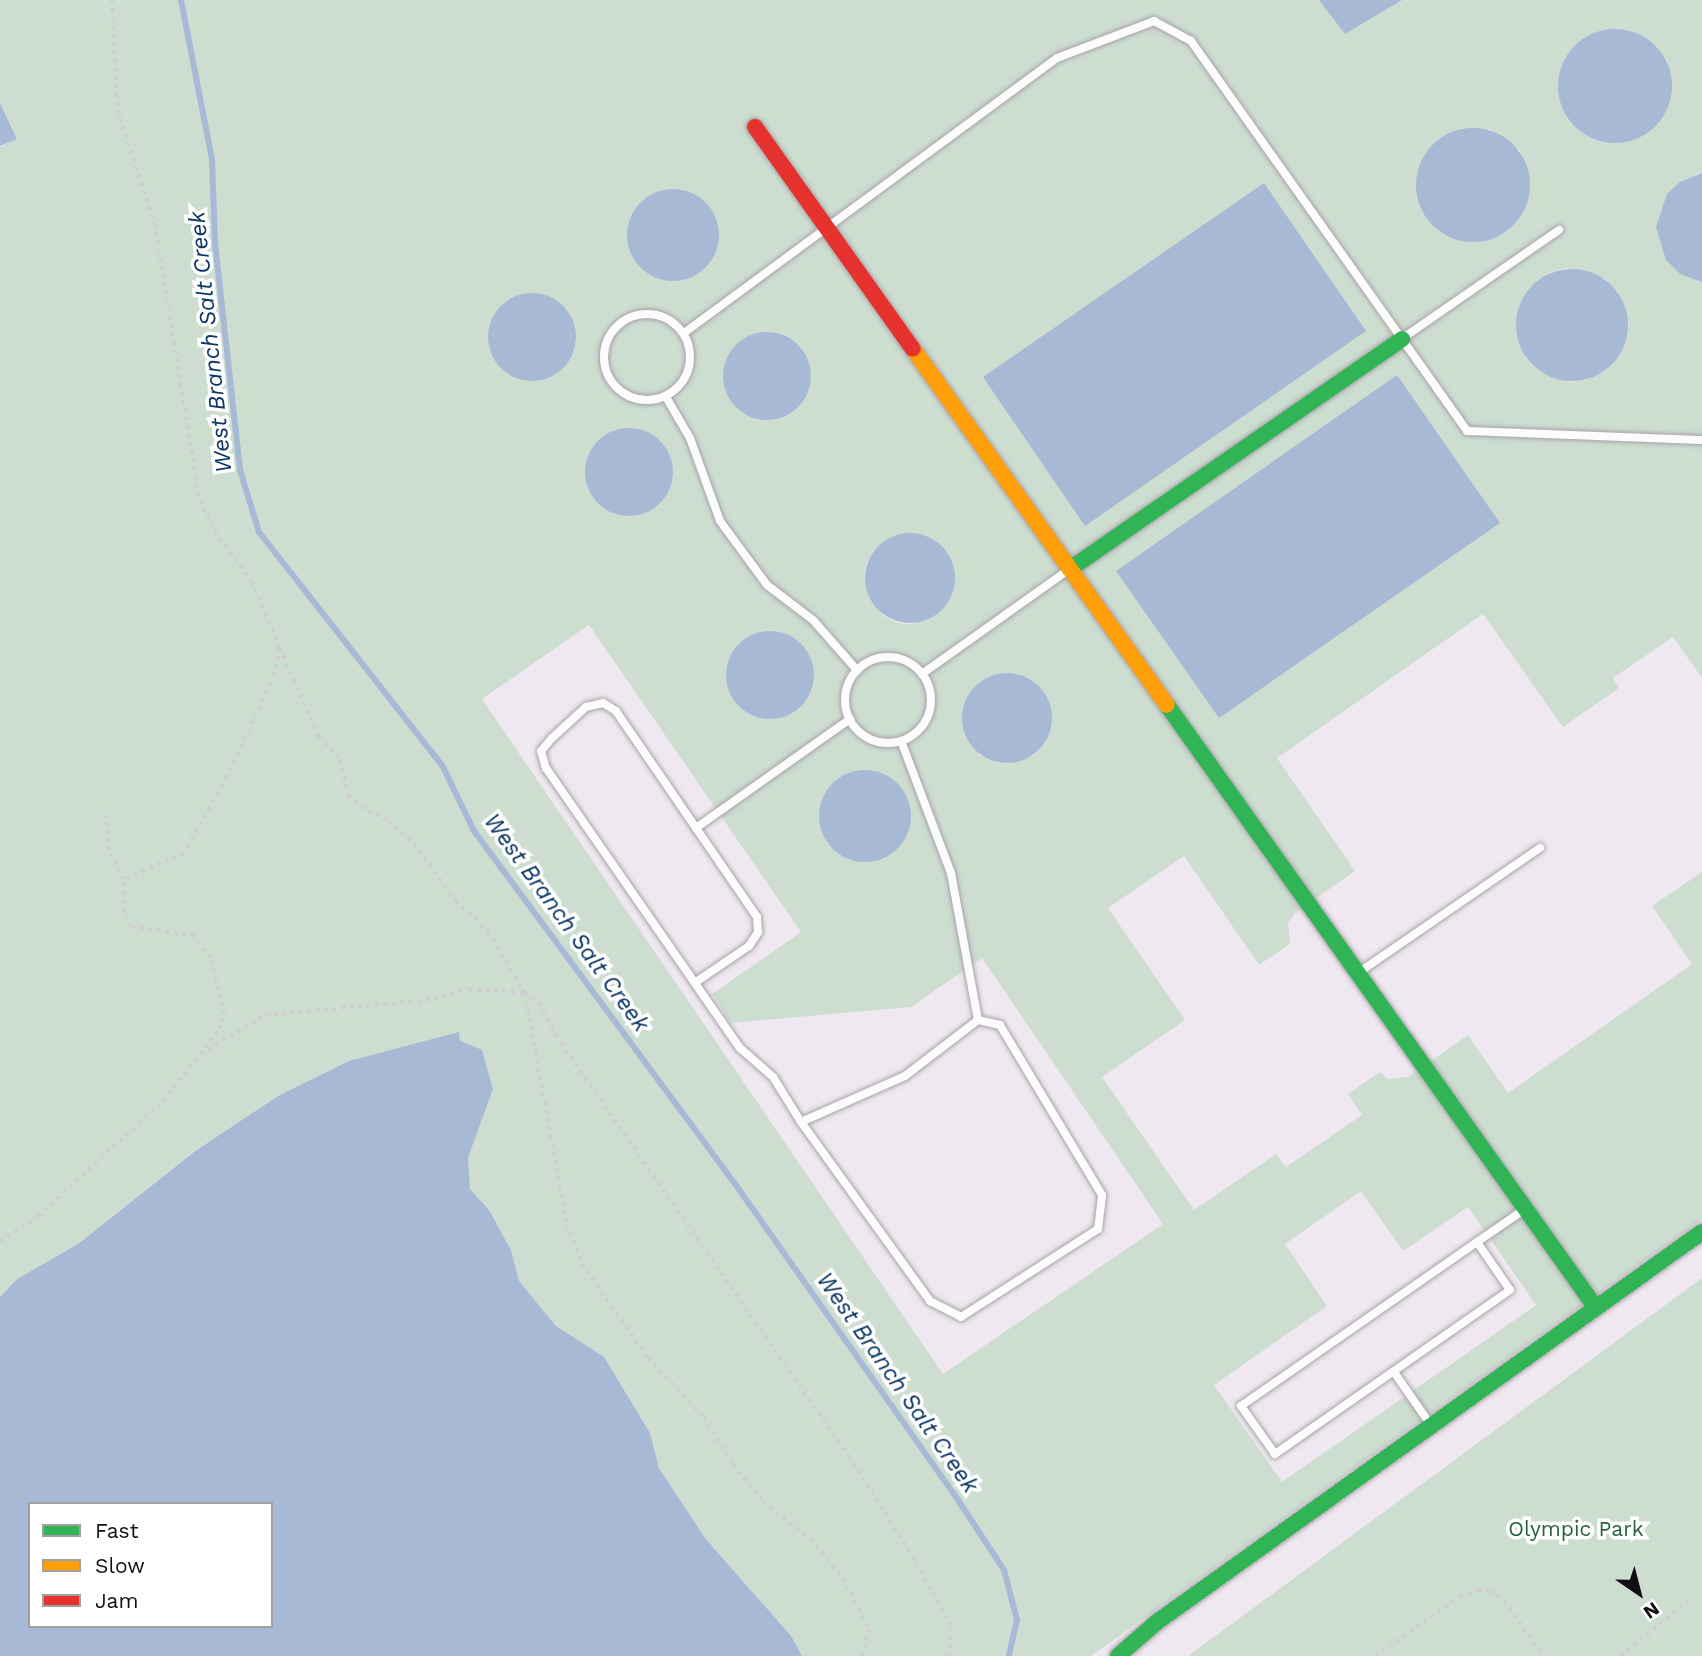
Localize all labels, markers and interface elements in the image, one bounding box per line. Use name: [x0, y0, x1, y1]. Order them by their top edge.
water label: West Branch Salt Creek: [184, 210, 238, 474]
water label: West Branch Salt Creek: [478, 809, 654, 1037]
water label: West Branch Salt Creek: [810, 1267, 984, 1499]
legend: [28, 1502, 273, 1628]
park label: Olympic Park: [1508, 1516, 1644, 1542]
text: Fast: [95, 1518, 139, 1543]
text: Slow: [95, 1553, 145, 1578]
north arrow: [1604, 1558, 1674, 1628]
text: Jam: [95, 1588, 138, 1613]
text: N: [1639, 1597, 1664, 1624]

